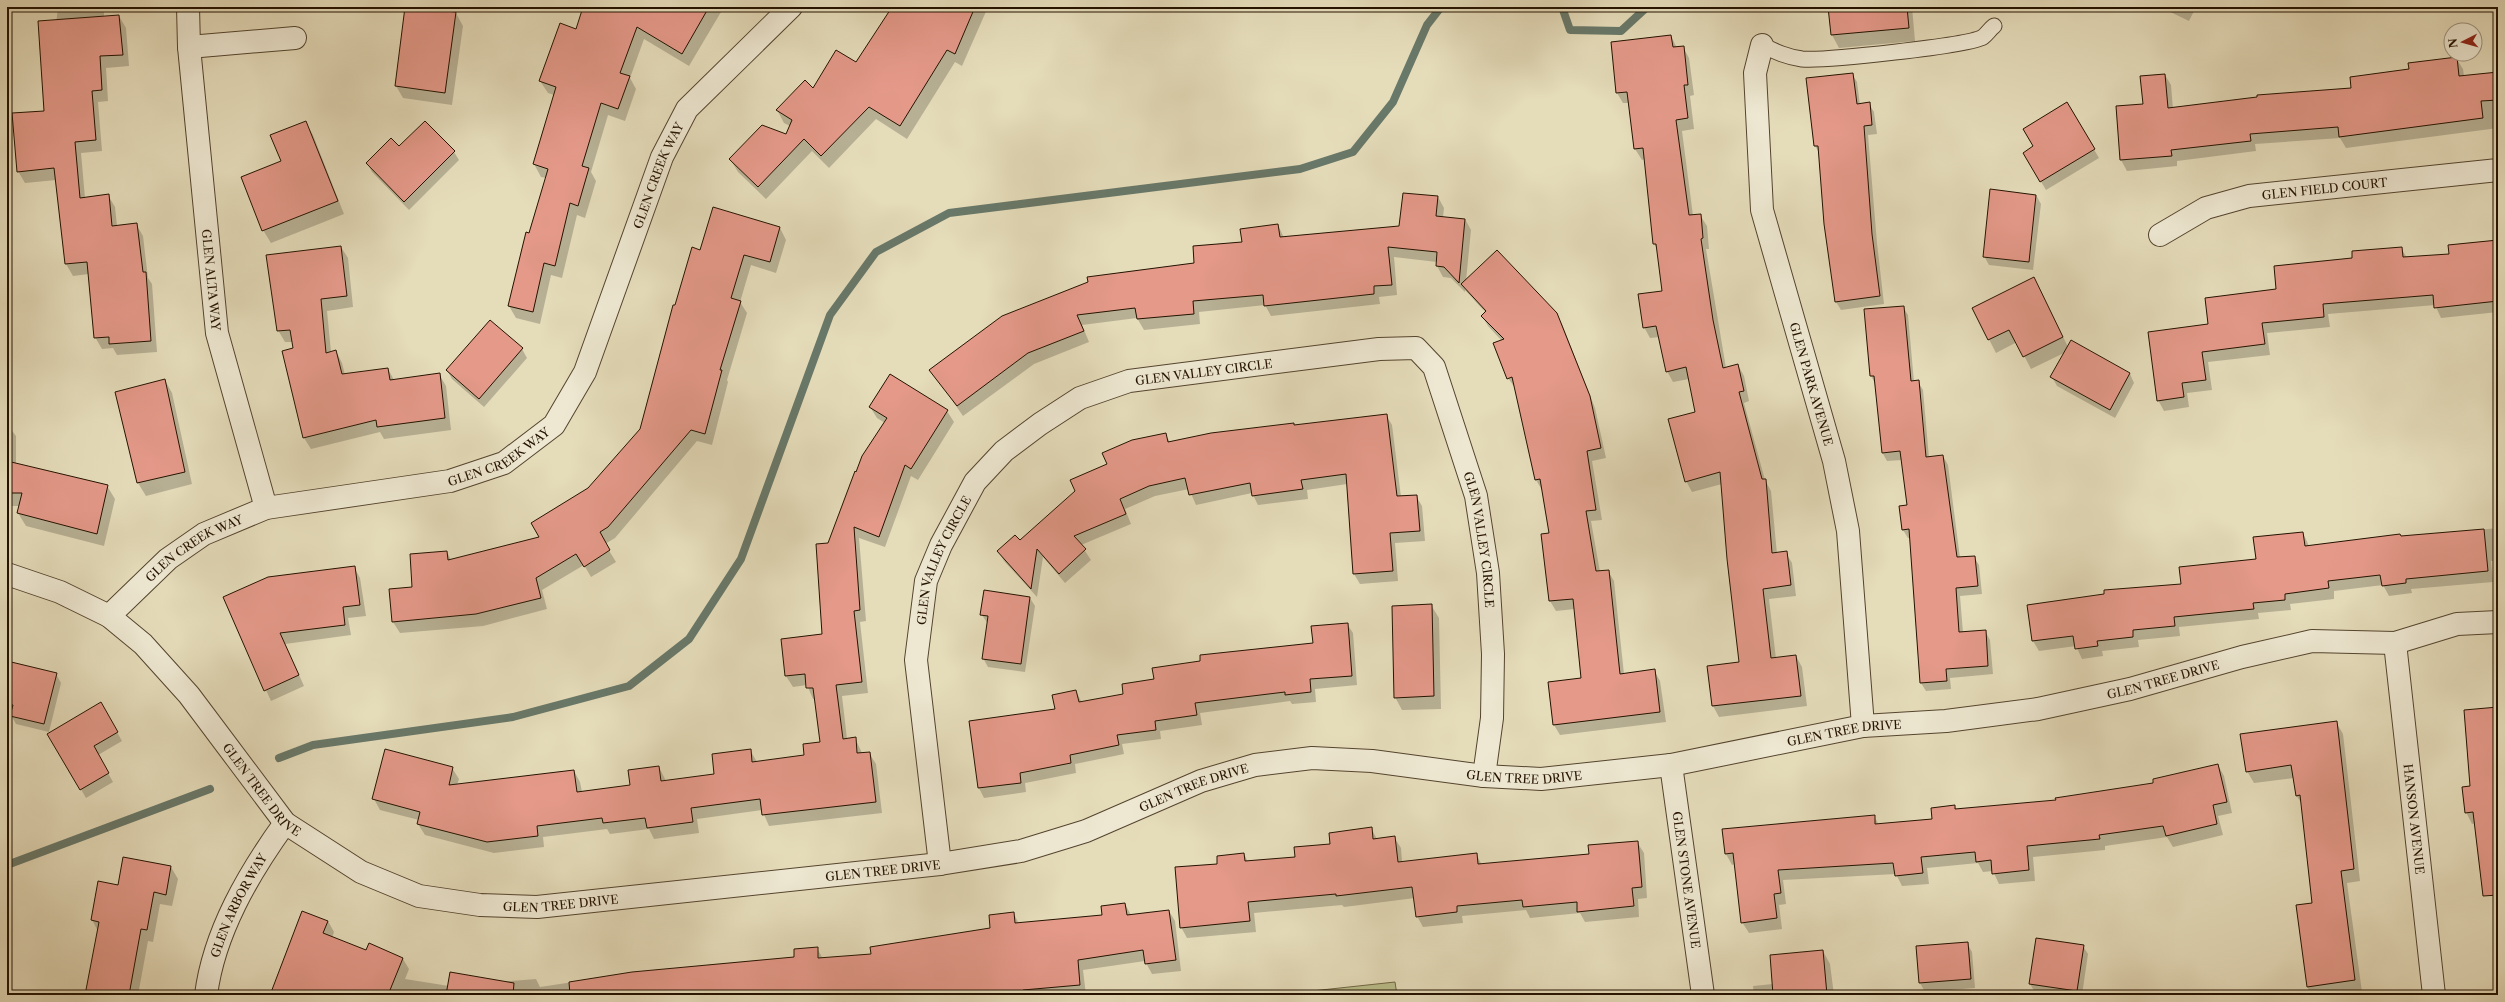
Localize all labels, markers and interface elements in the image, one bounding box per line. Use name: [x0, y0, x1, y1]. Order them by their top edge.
north arrow: [2443, 22, 2483, 62]
text: N: [2446, 37, 2461, 49]
street label: GLEN CREEK WAY: [629, 119, 687, 231]
street label: GLEN FIELD COURT: [2261, 174, 2388, 202]
street label: GLEN ALTA WAY: [199, 228, 224, 332]
street label: GLEN PARK AVENUE: [1787, 320, 1837, 448]
street label: GLEN VALLEY CIRCLE: [1134, 355, 1273, 388]
street label: GLEN CREEK WAY: [446, 423, 553, 489]
street label: GLEN VALLEY CIRCLE: [1461, 469, 1498, 608]
street label: GLEN VALLEY CIRCLE: [913, 493, 974, 626]
street label: GLEN CREEK WAY: [142, 511, 245, 585]
street label: GLEN TREE DRIVE: [2105, 656, 2221, 701]
street label: GLEN TREE DRIVE: [1786, 716, 1902, 749]
street label: GLEN TREE DRIVE: [220, 740, 304, 839]
street label: GLEN TREE DRIVE: [1137, 760, 1250, 815]
street label: HANSON AVENUE: [2401, 763, 2428, 875]
street label: GLEN TREE DRIVE: [1465, 766, 1583, 787]
street label: GLEN STONE AVENUE: [1670, 810, 1704, 949]
street label: GLEN ARBOR WAY: [207, 850, 270, 959]
street label: GLEN TREE DRIVE: [824, 856, 941, 884]
street label: GLEN TREE DRIVE: [503, 891, 619, 915]

